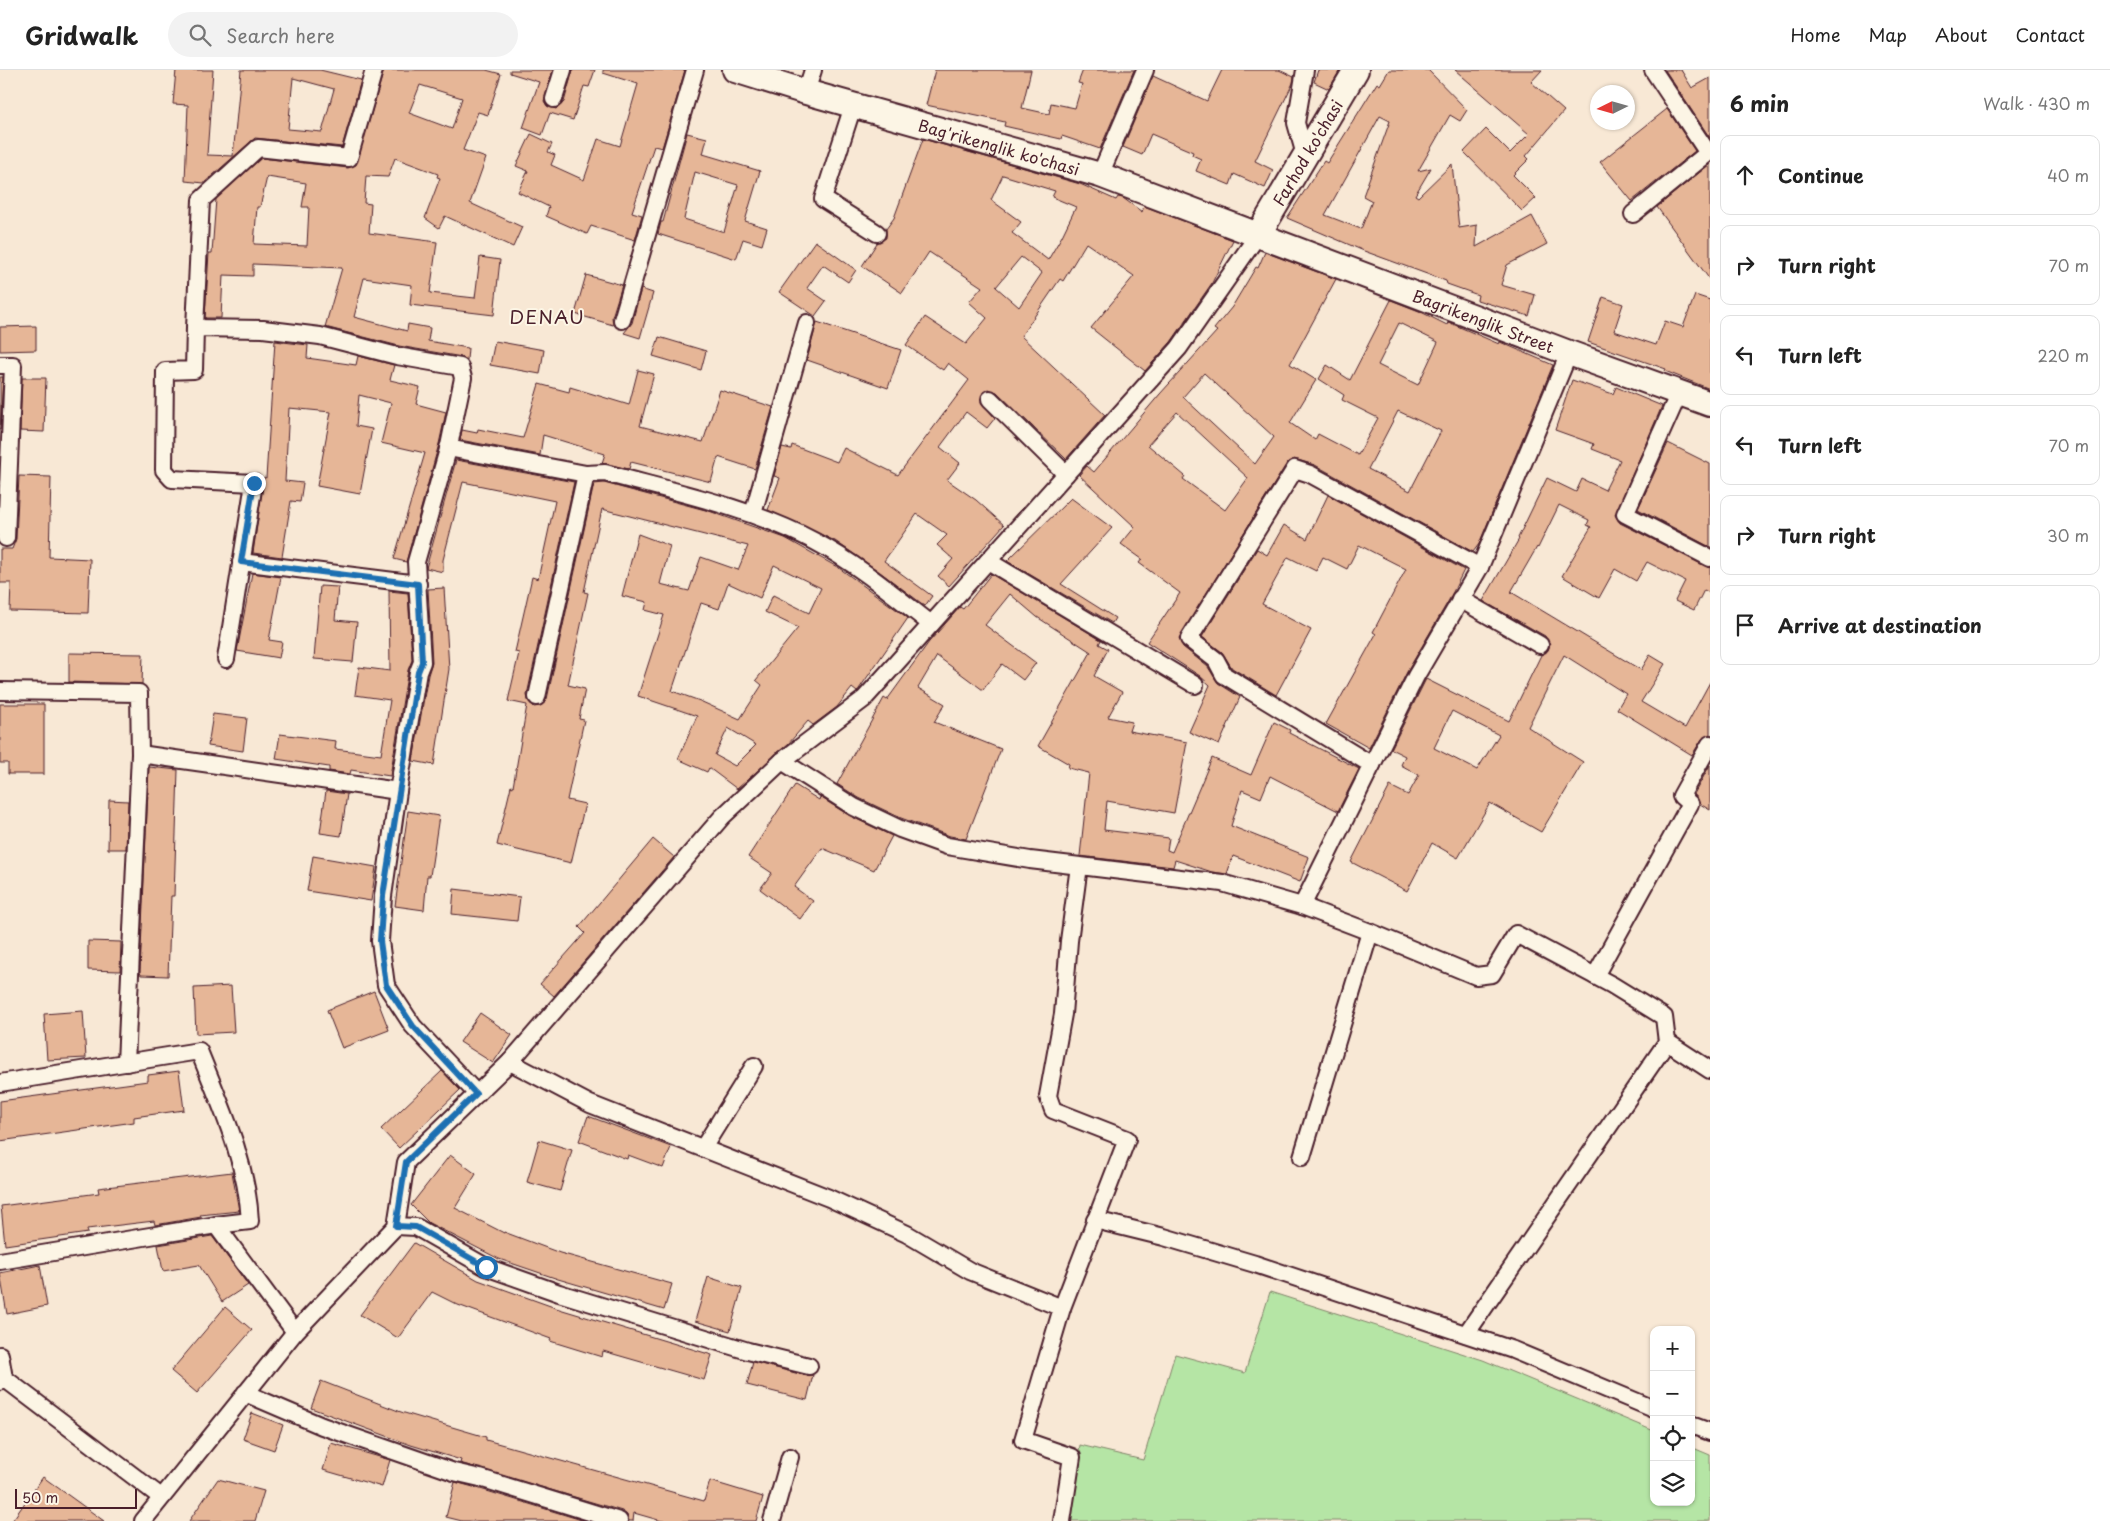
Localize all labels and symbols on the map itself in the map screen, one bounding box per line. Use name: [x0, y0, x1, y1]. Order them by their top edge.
north arrow: [1590, 85, 1635, 130]
street label: Farhod ko'chasi: [1266, 95, 1348, 210]
street label: Bag'rikenglik ko'chasi: [916, 112, 1083, 181]
street label: Bagrikenglik Street: [1409, 283, 1558, 358]
district label: DENAU: [509, 302, 585, 330]
route end: [243, 472, 266, 495]
route start: [475, 1256, 498, 1279]
scale bar: [15, 1486, 138, 1509]

